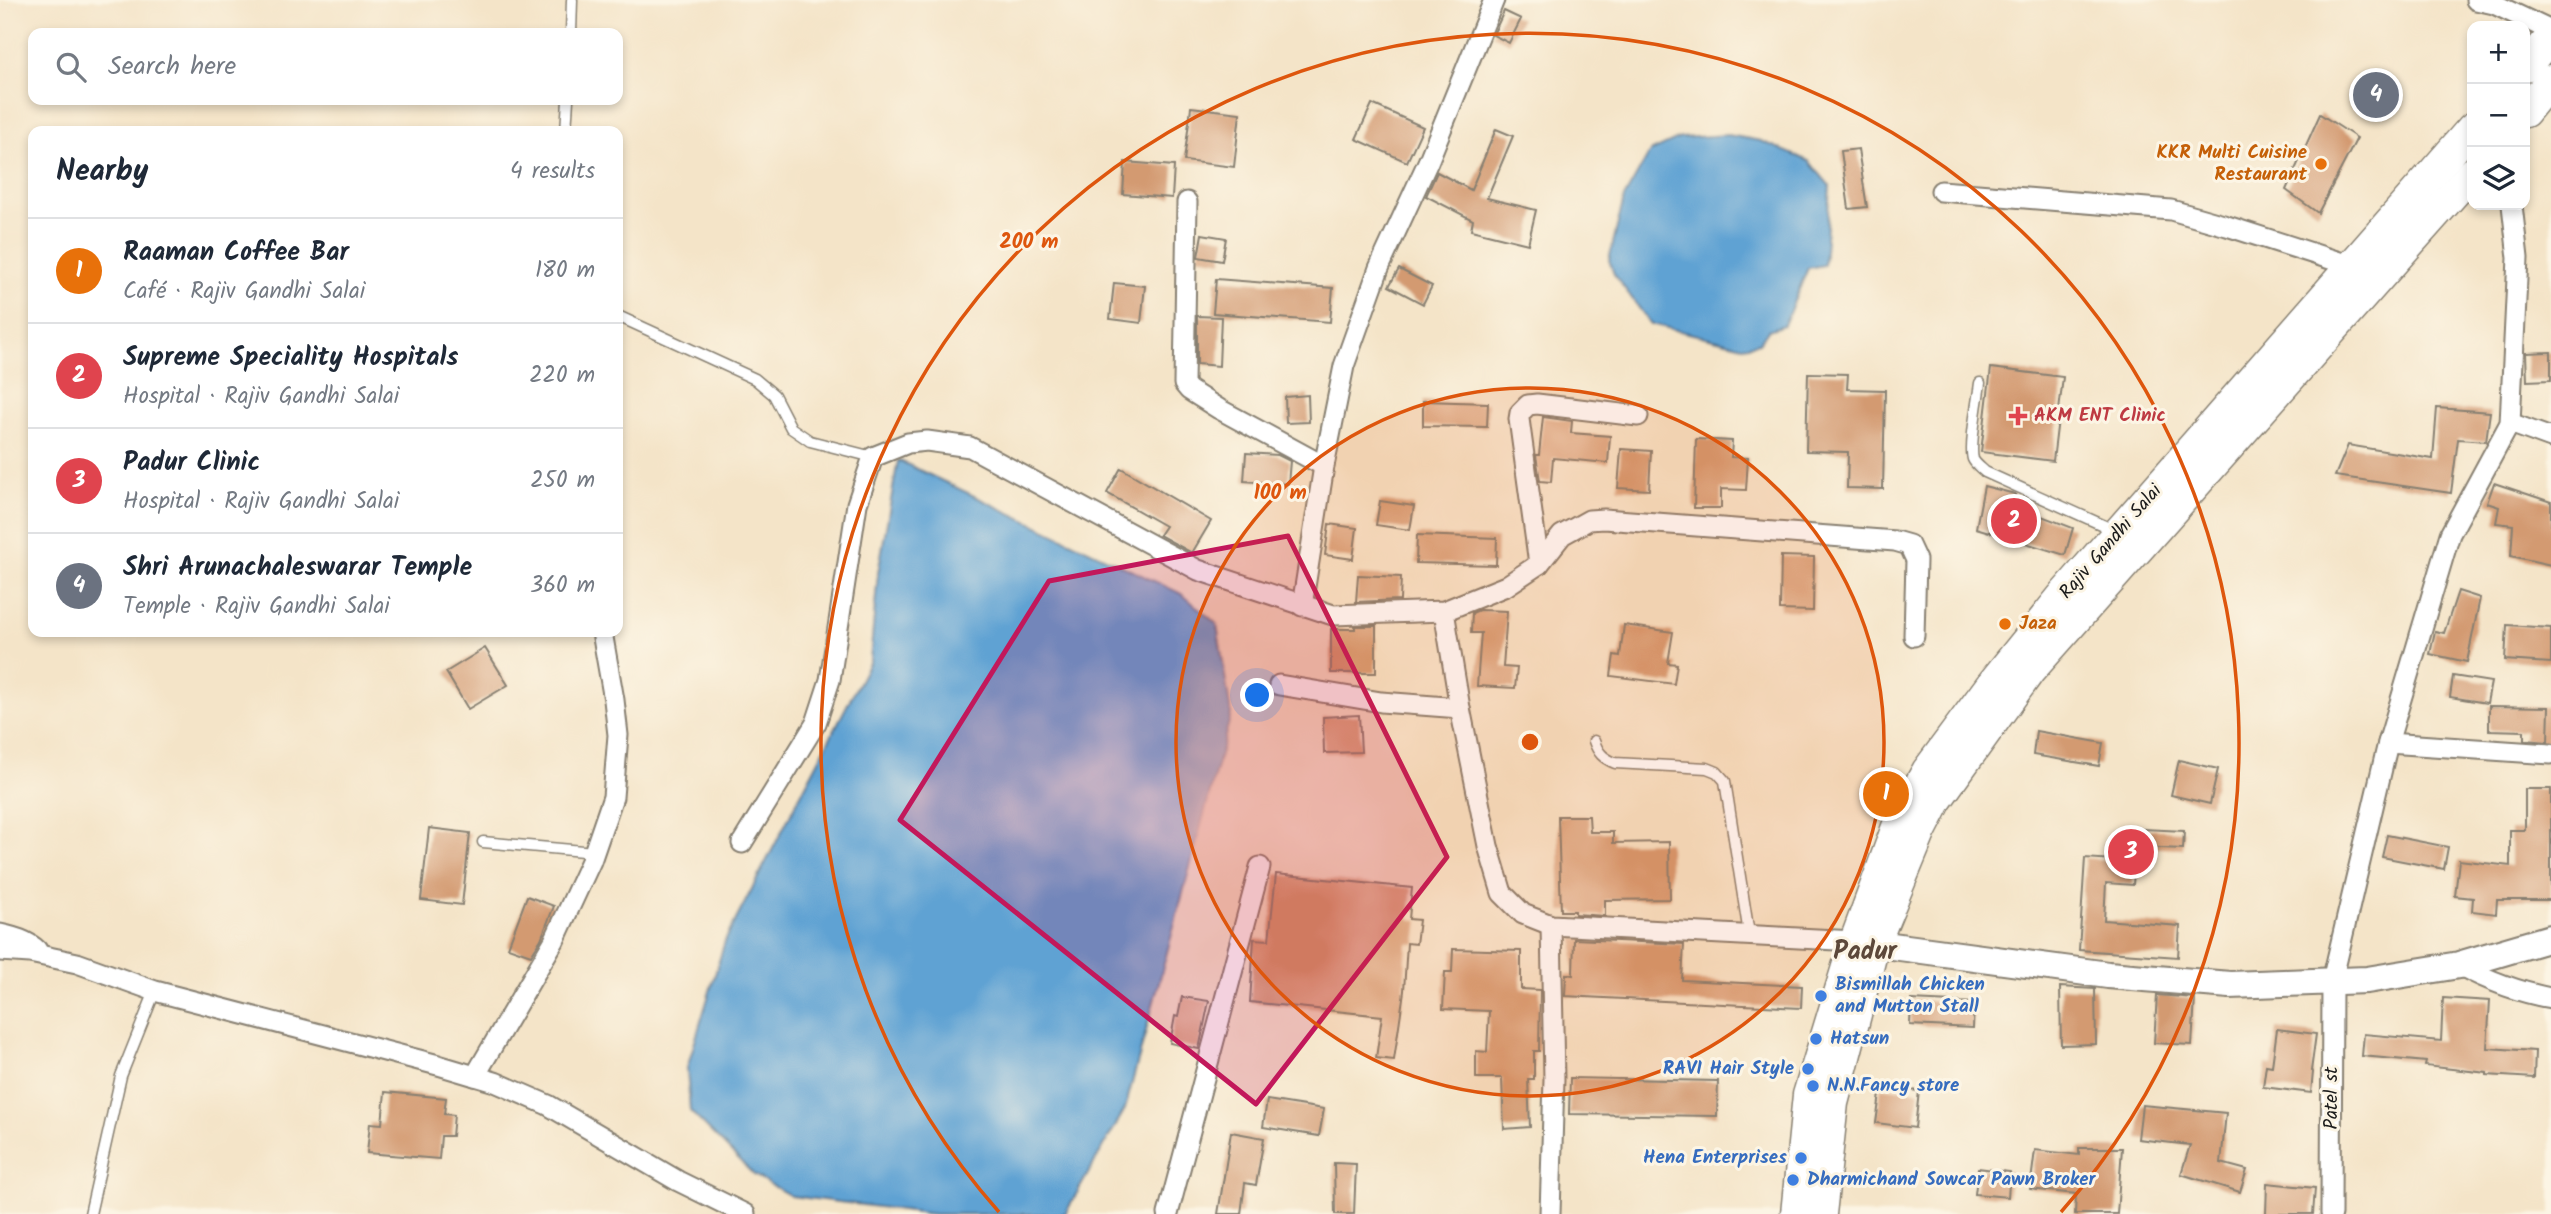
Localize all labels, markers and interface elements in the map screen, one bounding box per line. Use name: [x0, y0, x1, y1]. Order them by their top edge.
map controls: [2467, 21, 2530, 210]
button: +: [2467, 21, 2530, 84]
search box: [28, 28, 623, 105]
text: Search here: [108, 46, 236, 88]
icon: search: [52, 48, 90, 86]
pin: 4: [2353, 69, 2399, 121]
button: −: [2467, 84, 2530, 147]
place label: KKR Multi Cuisine Restaurant: [2156, 138, 2307, 190]
button: layers: [2467, 147, 2530, 210]
text: Nearby: [56, 148, 148, 196]
text: 4 results: [510, 154, 595, 190]
marker: KKR Multi Cuisine Restaurant: [2313, 156, 2329, 172]
text: 200 m: [999, 226, 1059, 259]
text: Raaman Coffee Bar: [123, 232, 349, 274]
text: 1: [76, 253, 82, 289]
text: 180 m: [535, 253, 595, 289]
text: Café · Rajiv Gandhi Salai: [123, 274, 365, 310]
text: Supreme Speciality Hospitals: [123, 337, 458, 379]
text: 2: [72, 358, 86, 394]
text: 220 m: [529, 358, 595, 394]
text: Hospital · Rajiv Gandhi Salai: [123, 379, 399, 415]
place label: AKM ENT Clinic: [2034, 401, 2166, 431]
marker: AKM ENT Clinic: [2008, 406, 2028, 426]
text: Padur Clinic: [123, 442, 260, 484]
text: 3: [73, 463, 85, 499]
text: 250 m: [530, 463, 595, 499]
text: 100 m: [1253, 477, 1307, 510]
street label: Rajiv Gandhi Salai: [2052, 477, 2171, 606]
text: Hospital · Rajiv Gandhi Salai: [123, 484, 399, 520]
pin: 2: [1991, 495, 2037, 547]
text: Shri Arunachaleswarar Temple: [123, 547, 472, 589]
text: 4: [73, 568, 85, 604]
text: 360 m: [530, 568, 595, 604]
text: Temple · Rajiv Gandhi Salai: [123, 589, 390, 625]
place label: Jaza: [2019, 609, 2057, 639]
marker: Jaza: [1997, 616, 2013, 632]
your location: [1240, 678, 1274, 712]
centre of rings: [1518, 730, 1542, 754]
pin: 1: [1863, 768, 1909, 820]
pin: 3: [2108, 826, 2154, 878]
district label: Padur: [1833, 931, 1898, 973]
place label: Bismillah Chicken and Mutton Stall: [1835, 970, 1985, 1022]
marker: Bismillah Chicken and Mutton Stall: [1813, 988, 1829, 1004]
place label: Hatsun: [1830, 1024, 1889, 1054]
marker: Hatsun: [1808, 1031, 1824, 1047]
place label: RAVI Hair Style: [1663, 1054, 1794, 1084]
marker: RAVI Hair Style: [1800, 1061, 1816, 1077]
street label: Patel st: [2317, 1066, 2347, 1129]
place label: N.N.Fancy store: [1827, 1071, 1959, 1101]
marker: N.N.Fancy store: [1805, 1078, 1821, 1094]
place label: Hena Enterprises: [1643, 1143, 1787, 1173]
marker: Hena Enterprises: [1793, 1150, 1809, 1166]
place label: Dharmichand Sowcar Pawn Broker: [1807, 1165, 2096, 1195]
marker: Dharmichand Sowcar Pawn Broker: [1785, 1172, 1801, 1188]

